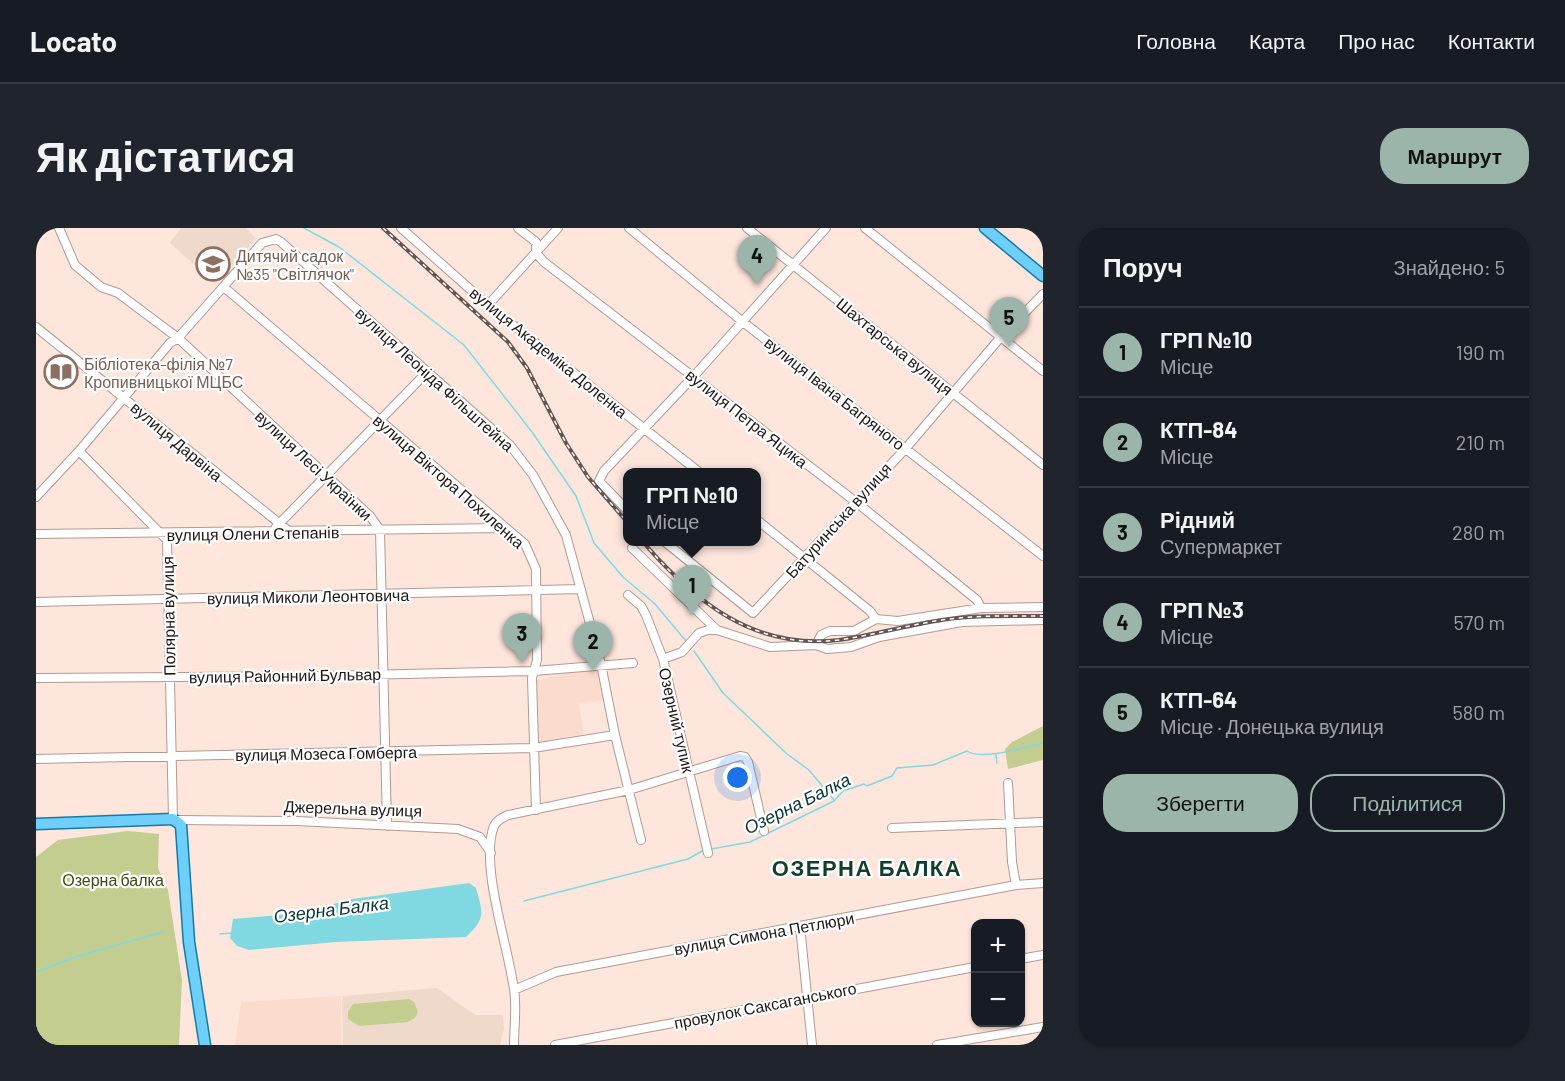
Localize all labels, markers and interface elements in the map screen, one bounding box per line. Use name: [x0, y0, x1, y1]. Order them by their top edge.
text: Locato: [30, 24, 117, 58]
text: Головна: [1136, 28, 1216, 53]
text: Карта: [1249, 28, 1305, 53]
text: Про нас: [1338, 28, 1415, 53]
text: Контакти: [1448, 28, 1535, 53]
button: Маршрут: [1380, 128, 1529, 184]
text: Як дістатися: [36, 130, 295, 180]
pin: 4: [738, 236, 776, 285]
school or university icon: Дитячий садок №35 "Світлячок": [195, 246, 231, 282]
place label: Дитячий садок №35 "Світлячок": [236, 246, 354, 283]
text: Поруч: [1103, 251, 1183, 282]
text: Знайдено: 5: [1394, 255, 1505, 279]
street label: вулиця Академіка Доленка: [466, 283, 632, 421]
street label: Шахтарська вулиця: [833, 293, 957, 399]
pin: 5: [990, 298, 1028, 347]
street label: вулиця Леоніда Фільштейна: [352, 303, 518, 455]
text: ГРП №10: [1160, 326, 1252, 352]
street label: вулиця Івана Багряного: [761, 332, 909, 454]
text: 1: [1119, 340, 1126, 364]
text: 190 m: [1456, 340, 1505, 364]
library icon: Бібліотека-філія №7 Кропивницької МЦБС: [43, 354, 79, 390]
place label: Бібліотека-філія №7 Кропивницької МЦБС: [84, 354, 243, 391]
text: Місце: [1160, 354, 1213, 378]
street label: вулиця Петра Яцика: [682, 365, 812, 471]
street label: вулиця Дарвіна: [127, 397, 227, 485]
street label: вулиця Лесі Українки: [252, 406, 376, 524]
street label: вулиця Віктора Похиленка: [370, 410, 529, 552]
text: КТП-84: [1160, 416, 1237, 442]
text: 2: [1117, 430, 1128, 454]
text: 210 m: [1456, 430, 1505, 454]
text: Місце: [1160, 444, 1213, 468]
street label: Батуринська вулиця: [781, 458, 895, 582]
popup: [623, 468, 761, 546]
text: ГРП №10: [646, 481, 738, 507]
text: Рідний: [1160, 506, 1235, 532]
text: Місце: [646, 509, 699, 533]
text: 3: [1117, 520, 1128, 544]
text: 280 m: [1452, 520, 1505, 544]
street label: вулиця Олени Степанів: [167, 522, 339, 544]
text: Супермаркет: [1160, 534, 1282, 558]
street label: Полярна вулиця: [157, 556, 179, 676]
pin: 1: [672, 566, 712, 615]
street label: вулиця Миколи Леонтовича: [207, 585, 409, 607]
text: ГРП №3: [1160, 596, 1244, 622]
text: 4: [1116, 610, 1129, 634]
text: 570 m: [1453, 610, 1505, 634]
pin: 3: [502, 614, 542, 663]
pin: 2: [574, 622, 612, 671]
text: Місце: [1160, 624, 1213, 648]
street label: вулиця Районний Бульвар: [189, 664, 381, 686]
street label: Озерний тупик: [656, 666, 699, 775]
text: КТП-64: [1160, 686, 1237, 712]
text: 5: [1117, 700, 1128, 724]
text: 580 m: [1452, 700, 1505, 724]
text: Місце · Донецька вулиця: [1160, 714, 1384, 738]
street label: вулиця Мозеса Гомберга: [235, 742, 417, 764]
your location: [723, 763, 752, 792]
water label: Озерна Балка: [740, 768, 854, 838]
button: Зберегти: [1103, 774, 1298, 832]
button: Поділитися: [1310, 774, 1505, 832]
street label: Джерельна вулиця: [284, 796, 422, 820]
district label: ОЗЕРНА БАЛКА: [772, 854, 962, 880]
park label: Озерна балка: [62, 870, 164, 889]
water label: Озерна Балка: [272, 891, 390, 927]
street label: вулиця Симона Петлюри: [673, 908, 855, 958]
map controls: [971, 919, 1025, 1027]
button: +: [971, 919, 1025, 973]
button: −: [971, 973, 1025, 1027]
street label: провулок Саксаганського: [672, 978, 858, 1032]

